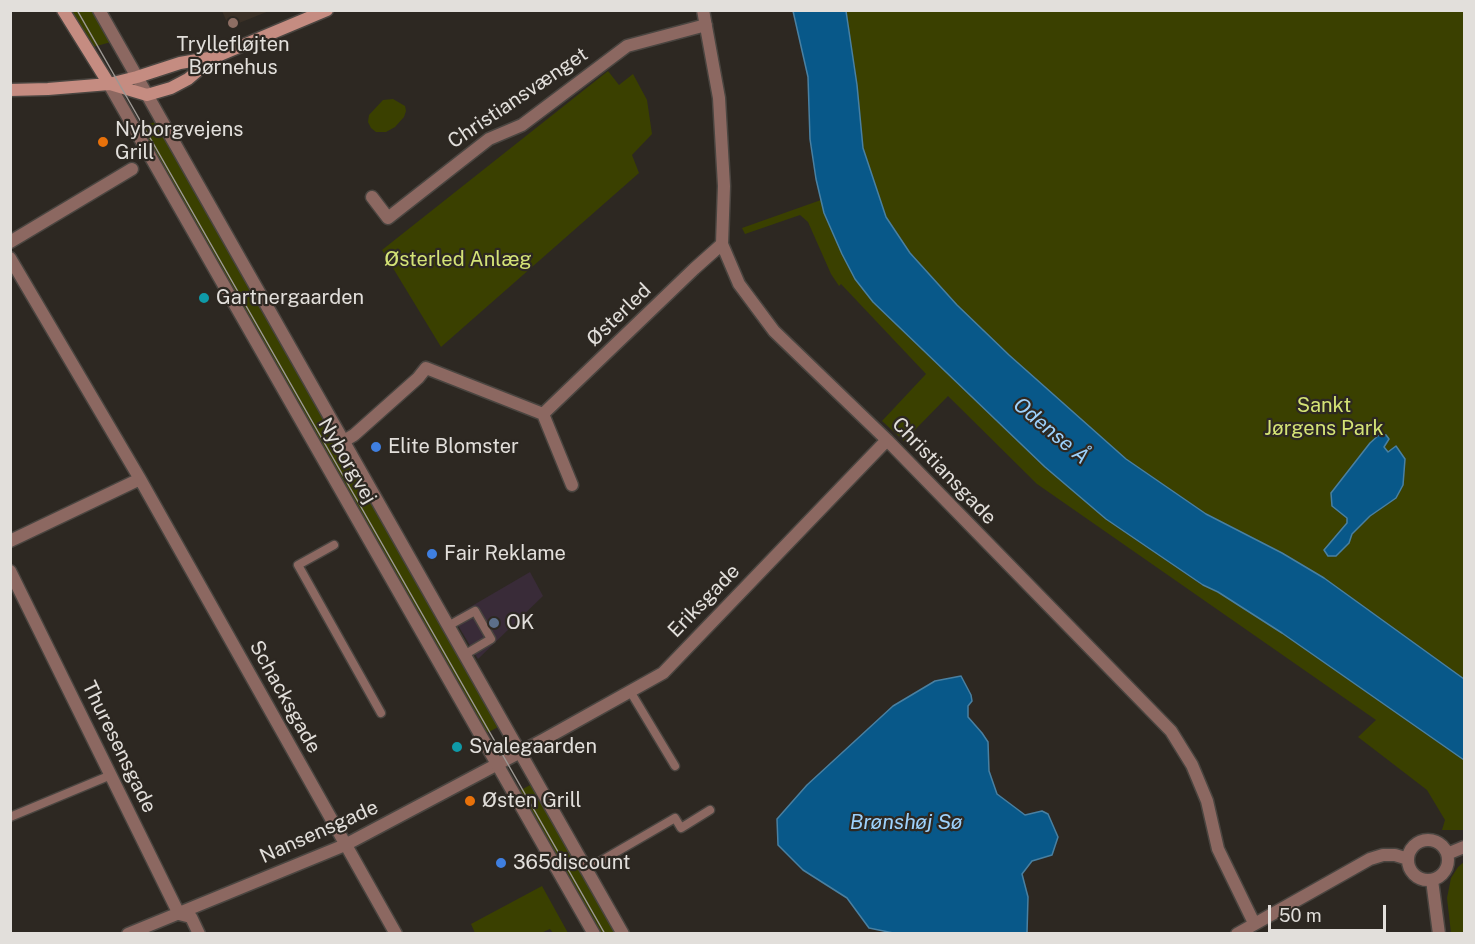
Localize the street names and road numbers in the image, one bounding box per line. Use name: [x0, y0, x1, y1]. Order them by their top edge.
street label: Christiansvænget: [443, 42, 593, 154]
street label: Østerled: [582, 278, 656, 352]
street label: Christiansgade: [887, 412, 1001, 530]
street label: Nyborgvej: [313, 414, 381, 508]
street label: Eriksgade: [663, 559, 745, 643]
street label: Schacksgade: [244, 637, 326, 757]
street label: Thuresensgade: [77, 677, 161, 817]
street label: Nansensgade: [256, 795, 382, 869]

